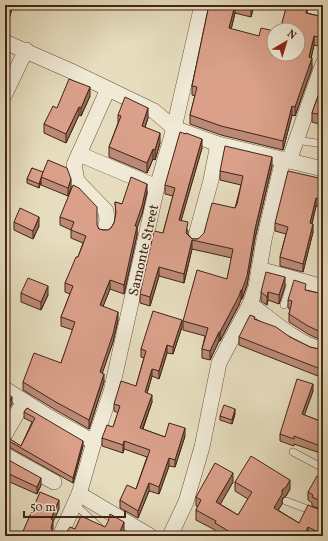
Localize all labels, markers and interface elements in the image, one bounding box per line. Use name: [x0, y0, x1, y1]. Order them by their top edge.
north arrow: [266, 22, 306, 62]
text: N: [283, 27, 299, 44]
street label: Samonte Street: [125, 202, 164, 298]
scale bar: [24, 493, 125, 519]
text: 50 m: [30, 500, 56, 516]

